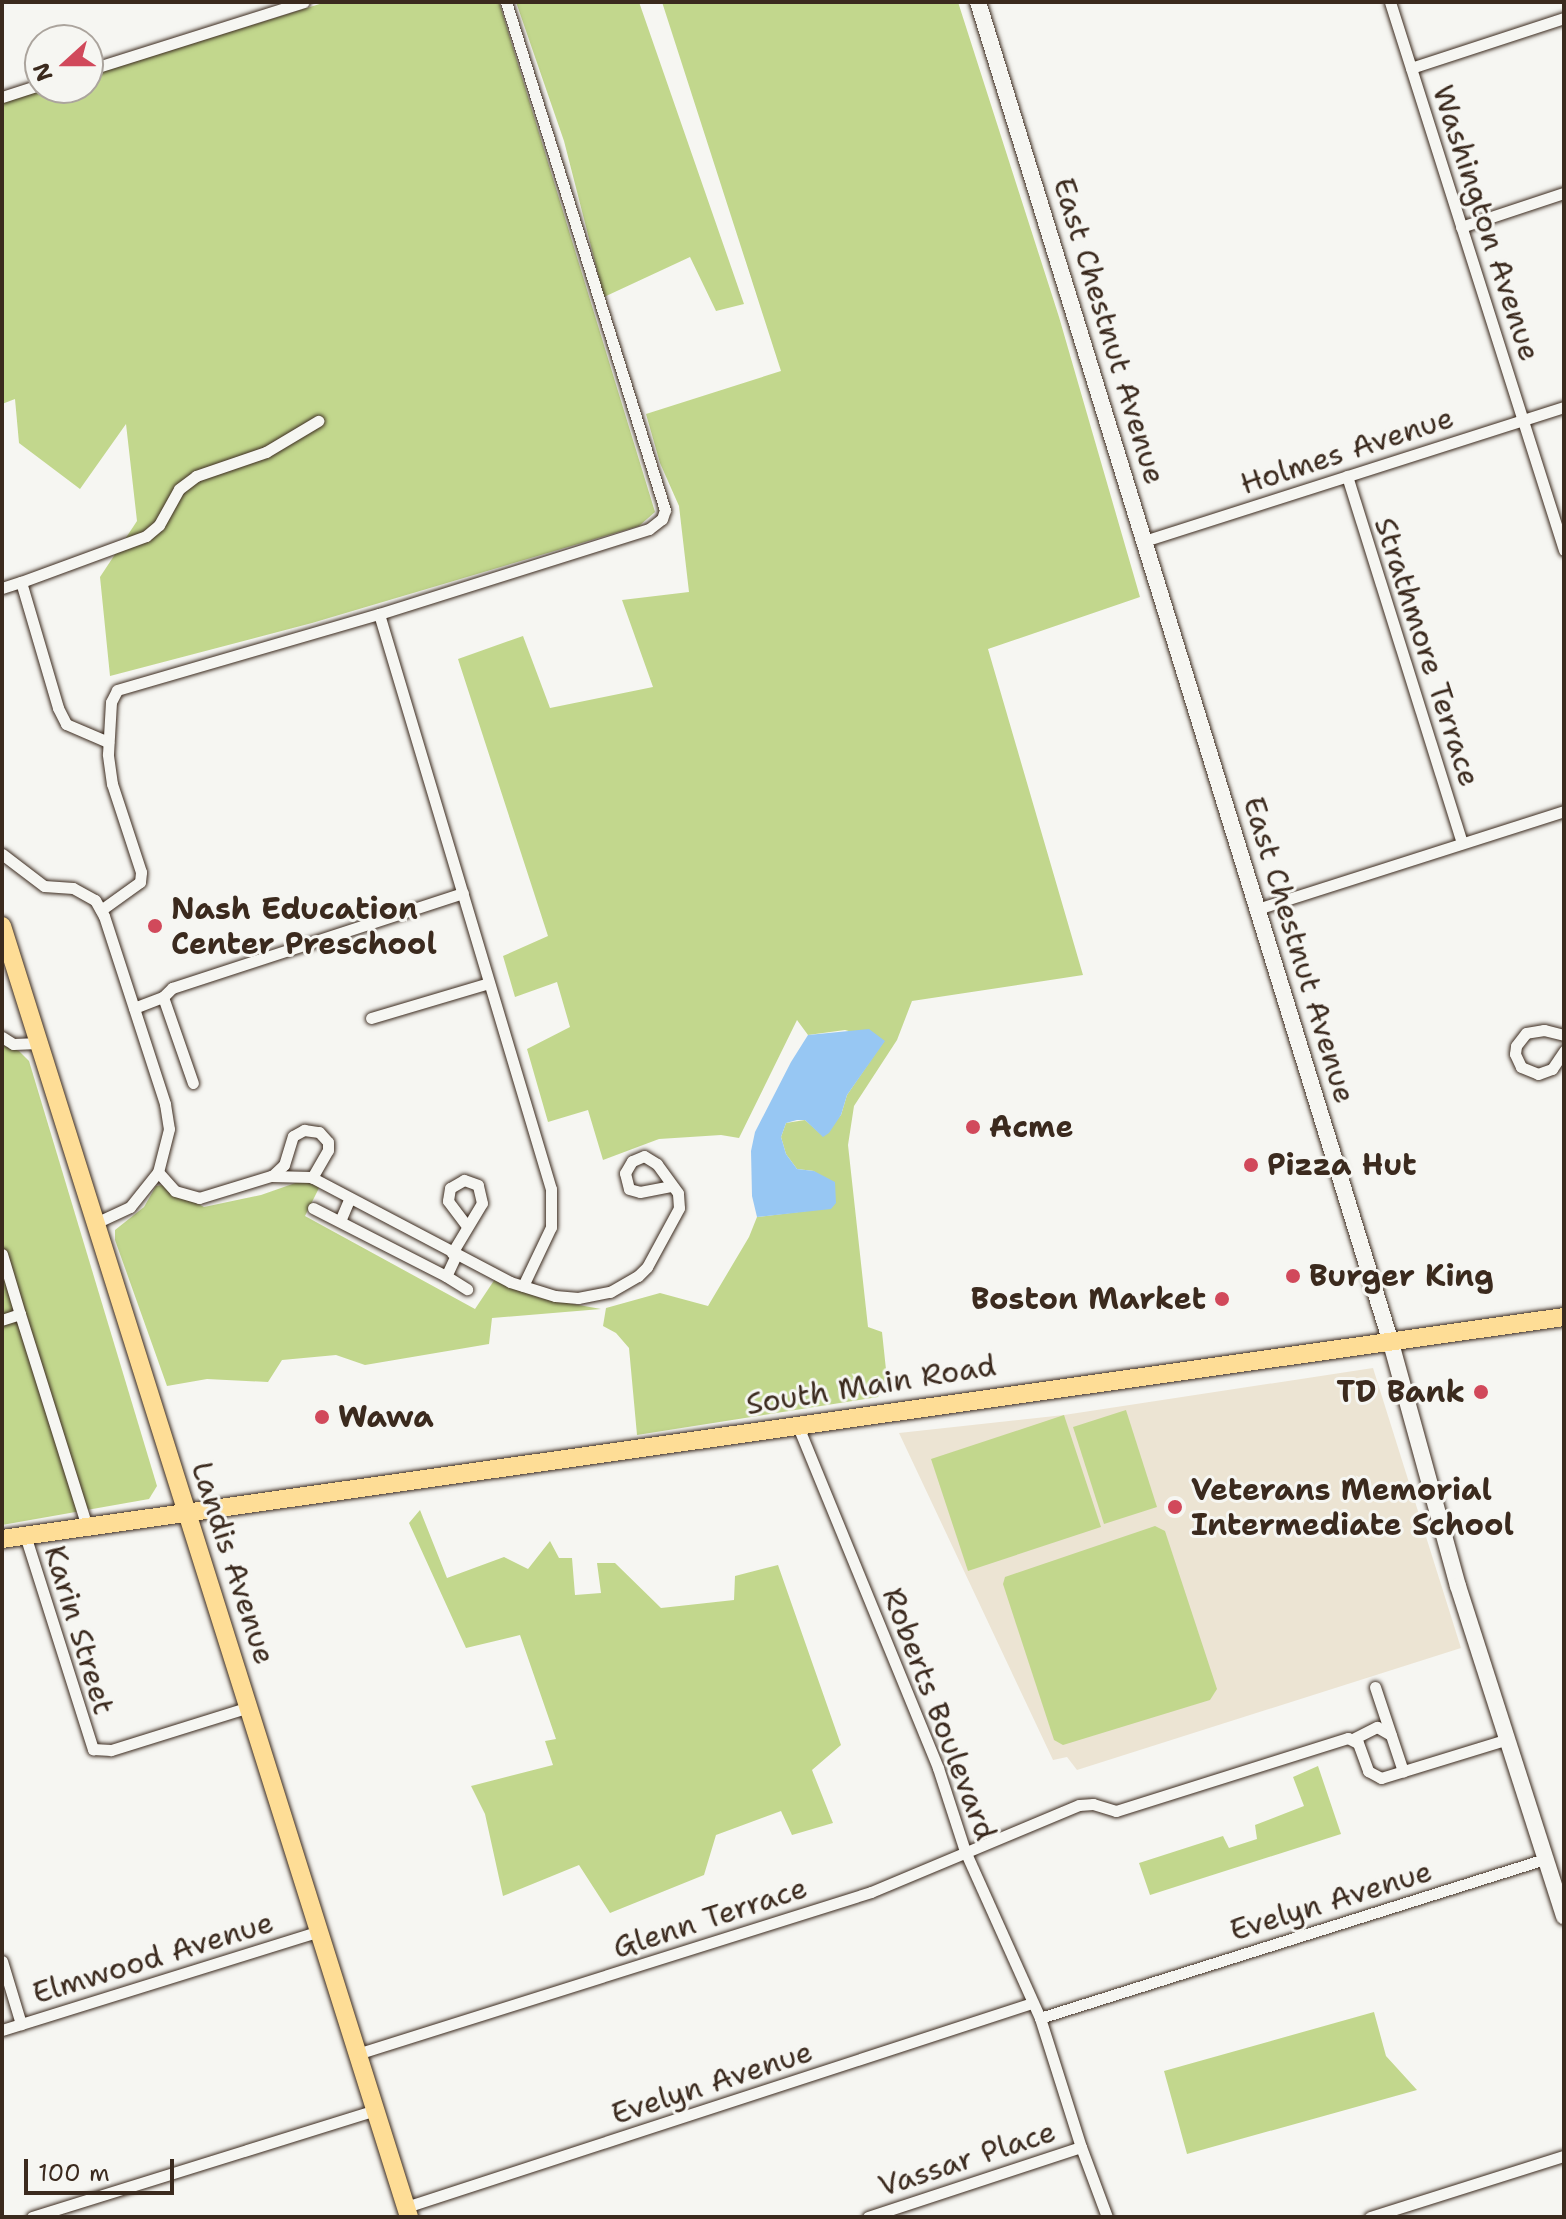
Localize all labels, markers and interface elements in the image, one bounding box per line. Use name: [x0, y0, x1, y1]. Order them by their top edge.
north arrow: [24, 24, 104, 104]
text: N: [26, 59, 60, 85]
street label: Washington Avenue: [1424, 81, 1548, 365]
street label: East Chestnut Avenue: [1045, 173, 1173, 489]
street label: Holmes Avenue: [1236, 400, 1458, 502]
street label: Strathmore Terrace: [1366, 513, 1488, 791]
street label: East Chestnut Avenue: [1235, 792, 1363, 1108]
place label: Nash Education Center Preschool: [171, 891, 437, 962]
marker: Nash Education Center Preschool: [146, 917, 164, 935]
place label: Acme: [989, 1109, 1073, 1145]
marker: Acme: [964, 1118, 982, 1136]
place label: Pizza Hut: [1267, 1147, 1417, 1183]
marker: Pizza Hut: [1242, 1156, 1260, 1174]
place label: Burger King: [1309, 1258, 1494, 1294]
marker: Burger King: [1284, 1267, 1302, 1285]
place label: Boston Market: [971, 1281, 1206, 1317]
marker: Boston Market: [1213, 1290, 1231, 1308]
street label: South Main Road: [743, 1347, 999, 1423]
place label: TD Bank: [1336, 1374, 1465, 1410]
marker: TD Bank: [1472, 1383, 1490, 1401]
place label: Wawa: [338, 1399, 434, 1435]
marker: Wawa: [313, 1408, 331, 1426]
street label: Landis Avenue: [183, 1457, 283, 1669]
place label: Veterans Memorial Intermediate School: [1191, 1472, 1514, 1542]
marker: Veterans Memorial Intermediate School: [1166, 1498, 1184, 1516]
street label: Karin Street: [36, 1541, 122, 1719]
street label: Roberts Boulevard: [874, 1583, 1004, 1845]
street label: Evelyn Avenue: [1226, 1853, 1436, 1949]
street label: Glenn Terrace: [608, 1870, 812, 1966]
street label: Elmwood Avenue: [28, 1904, 278, 2012]
street label: Evelyn Avenue: [607, 2034, 817, 2132]
street label: Vassar Place: [874, 2113, 1060, 2205]
scale bar: [28, 2143, 178, 2193]
text: 100 m: [38, 2157, 110, 2189]

